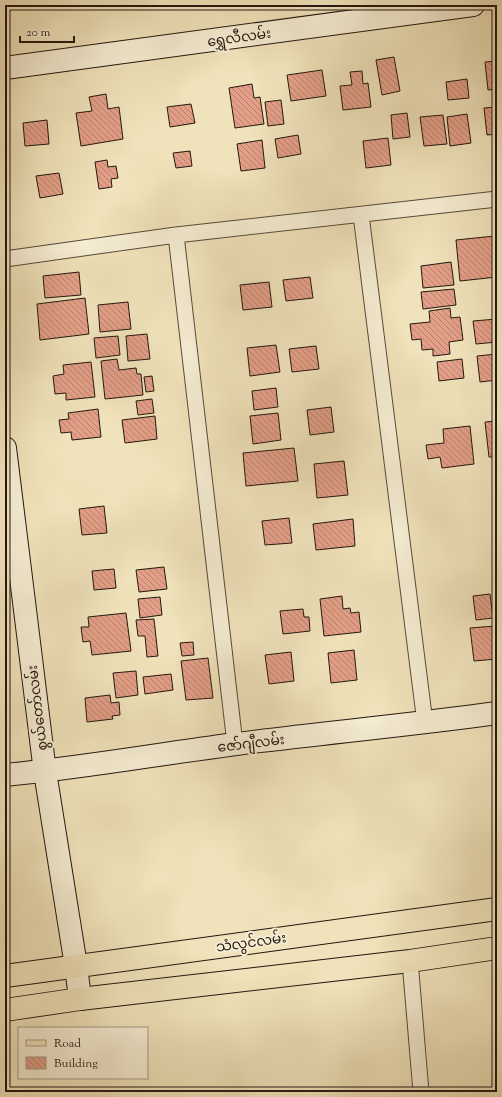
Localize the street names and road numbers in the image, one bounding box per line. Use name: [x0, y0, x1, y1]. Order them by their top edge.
street label: ရွှေလီလမ်း: [206, 23, 272, 53]
street label: စွယ်တော်လမ်း: [22, 664, 54, 752]
street label: ဇော်ဂျီလမ်း: [216, 729, 286, 759]
street label: သံလွင်လမ်း: [215, 927, 288, 959]

